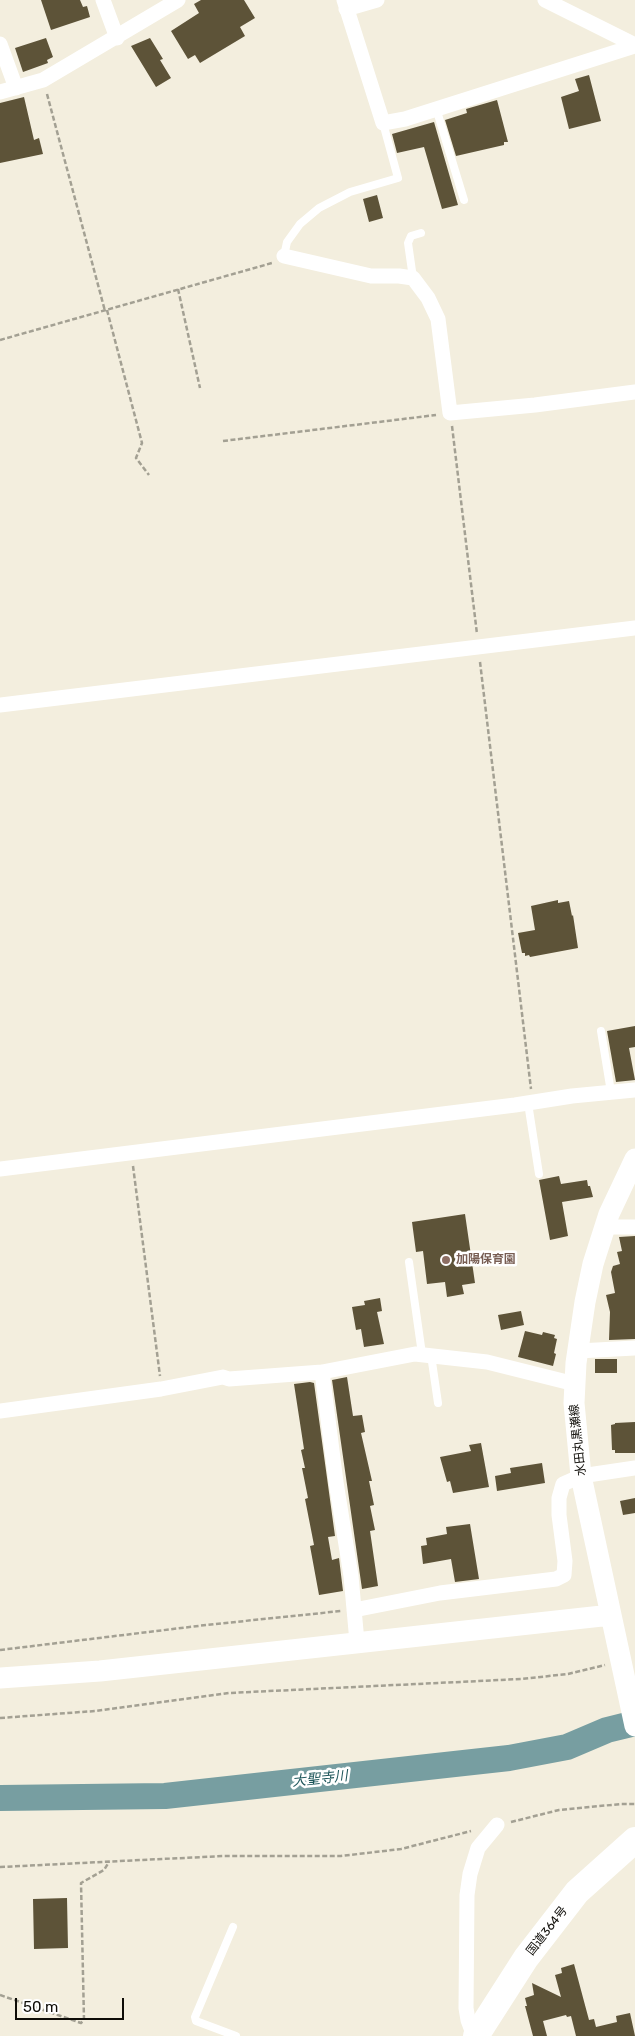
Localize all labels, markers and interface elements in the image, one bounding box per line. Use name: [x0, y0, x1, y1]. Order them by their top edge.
place label: 加陽保育園: [456, 1253, 516, 1267]
marker: 加陽保育園: [440, 1254, 452, 1266]
street label: 水田丸黒瀬線: [567, 1403, 589, 1477]
water label: 大聖寺川: [291, 1768, 349, 1790]
street label: 国道364号: [524, 1904, 570, 1958]
scale bar: [18, 1988, 126, 2020]
text: 50 m: [23, 1998, 58, 2016]

